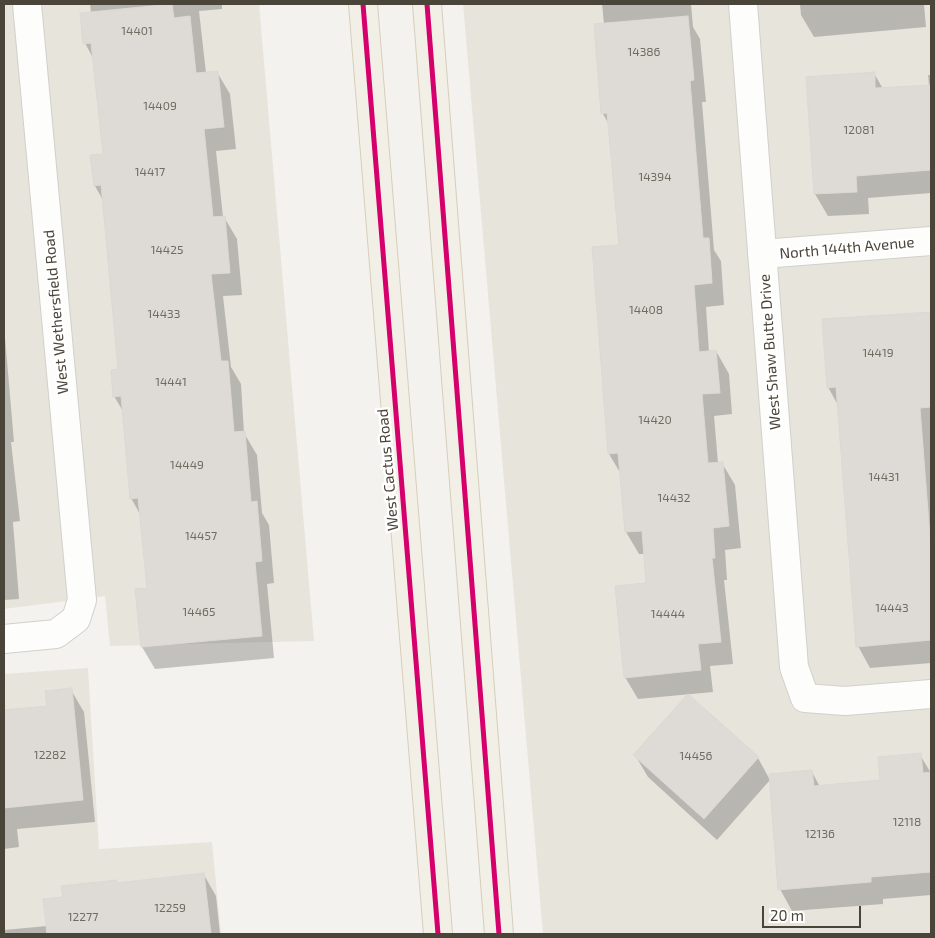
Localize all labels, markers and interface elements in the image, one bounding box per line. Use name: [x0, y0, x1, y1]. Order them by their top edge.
house number: 14401: [121, 24, 153, 38]
house number: 14386: [628, 45, 660, 59]
house number: 14409: [143, 99, 177, 113]
house number: 12081: [844, 123, 874, 137]
house number: 14417: [135, 165, 165, 179]
house number: 14394: [638, 170, 672, 184]
street label: West Wethersfield Road: [40, 229, 72, 395]
street label: North 144th Avenue: [779, 233, 915, 263]
house number: 14425: [151, 243, 183, 257]
street label: West Shaw Butte Drive: [756, 274, 784, 430]
house number: 14408: [629, 303, 663, 317]
house number: 14433: [148, 307, 180, 321]
house number: 14419: [862, 346, 894, 360]
house number: 14441: [155, 375, 187, 389]
street label: West Cactus Road: [374, 408, 402, 532]
house number: 14420: [638, 413, 672, 427]
house number: 14449: [170, 458, 204, 472]
house number: 14431: [869, 470, 899, 484]
house number: 14432: [658, 491, 690, 505]
house number: 14457: [185, 529, 217, 543]
house number: 14443: [875, 601, 909, 615]
house number: 14465: [183, 605, 215, 619]
house number: 14444: [651, 607, 685, 621]
house number: 12282: [34, 748, 66, 762]
house number: 14456: [680, 749, 712, 763]
house number: 12118: [893, 815, 921, 829]
house number: 12136: [805, 827, 835, 841]
scale bar: [765, 896, 864, 928]
house number: 12259: [154, 901, 186, 915]
text: 20 m: [770, 906, 804, 924]
house number: 12277: [68, 910, 98, 924]

